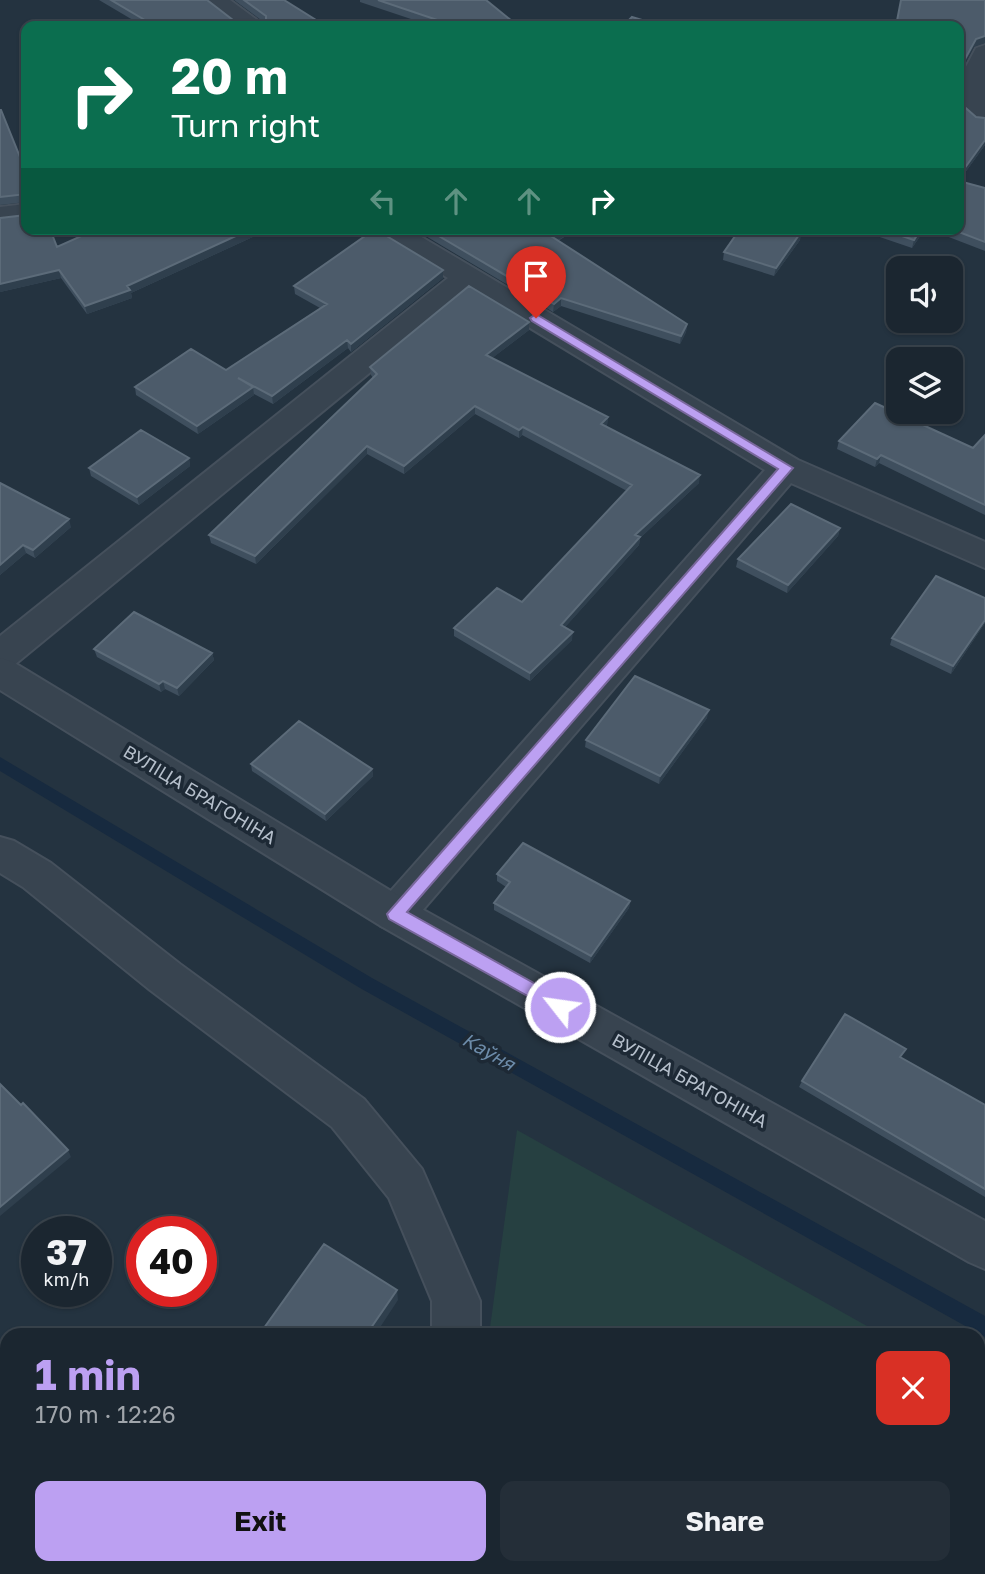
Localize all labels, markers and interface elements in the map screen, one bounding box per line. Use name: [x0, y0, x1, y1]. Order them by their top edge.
text: 20 m: [171, 46, 288, 105]
icon: right: [56, 49, 147, 140]
text: Turn right: [171, 106, 320, 144]
icon: left: [364, 182, 402, 220]
icon: ahead: [437, 182, 475, 220]
icon: ahead: [510, 182, 548, 220]
icon: right: [583, 182, 621, 220]
pin: [506, 246, 566, 318]
map controls: [886, 256, 963, 424]
button: sound: [886, 256, 963, 333]
icon: arrive: [517, 257, 555, 295]
button: layers: [886, 347, 963, 424]
street label: ВУЛІЦА БРАГОНІНА: [120, 740, 280, 848]
position arrow: [523, 970, 597, 1044]
water label: Каўня: [459, 1027, 520, 1075]
street label: ВУЛІЦА БРАГОНІНА: [608, 1028, 772, 1132]
speed limit sign: 40: [126, 1216, 217, 1307]
text: 37: [46, 1231, 87, 1273]
text: km/h: [44, 1268, 89, 1290]
text: 1 min: [35, 1349, 141, 1399]
button: close: [876, 1351, 950, 1425]
text: 170 m · 12:26: [35, 1400, 176, 1428]
button: Exit: [35, 1481, 486, 1561]
button: Share: [500, 1481, 950, 1561]

